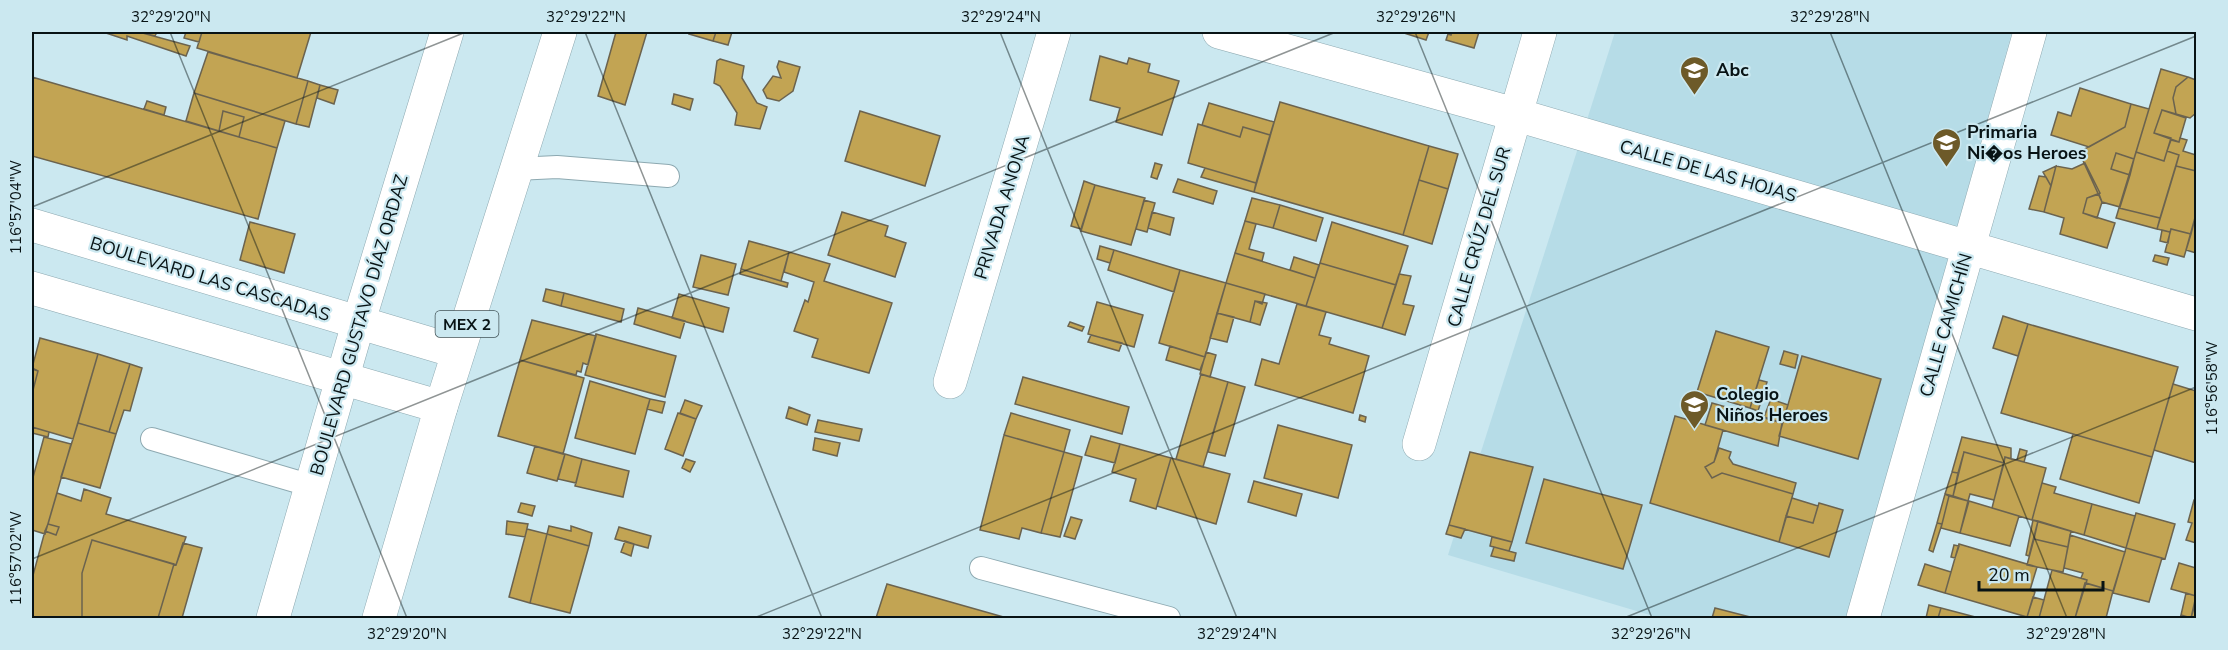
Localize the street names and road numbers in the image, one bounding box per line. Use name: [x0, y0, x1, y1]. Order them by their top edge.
street label: PRIVADA ANONA: [969, 132, 1035, 282]
street label: CALLE DE LAS HOJAS: [1617, 134, 1799, 208]
street label: CALLE CRÚZ DEL SUR: [1442, 144, 1516, 330]
street label: BOULEVARD GUSTAVO DÍAZ ORDAZ: [305, 172, 414, 478]
street label: BOULEVARD LAS CASCADAS: [87, 231, 333, 327]
street label: CALLE CAMICHÍN: [1914, 250, 1978, 400]
road number: MEX 2: [436, 311, 498, 337]

